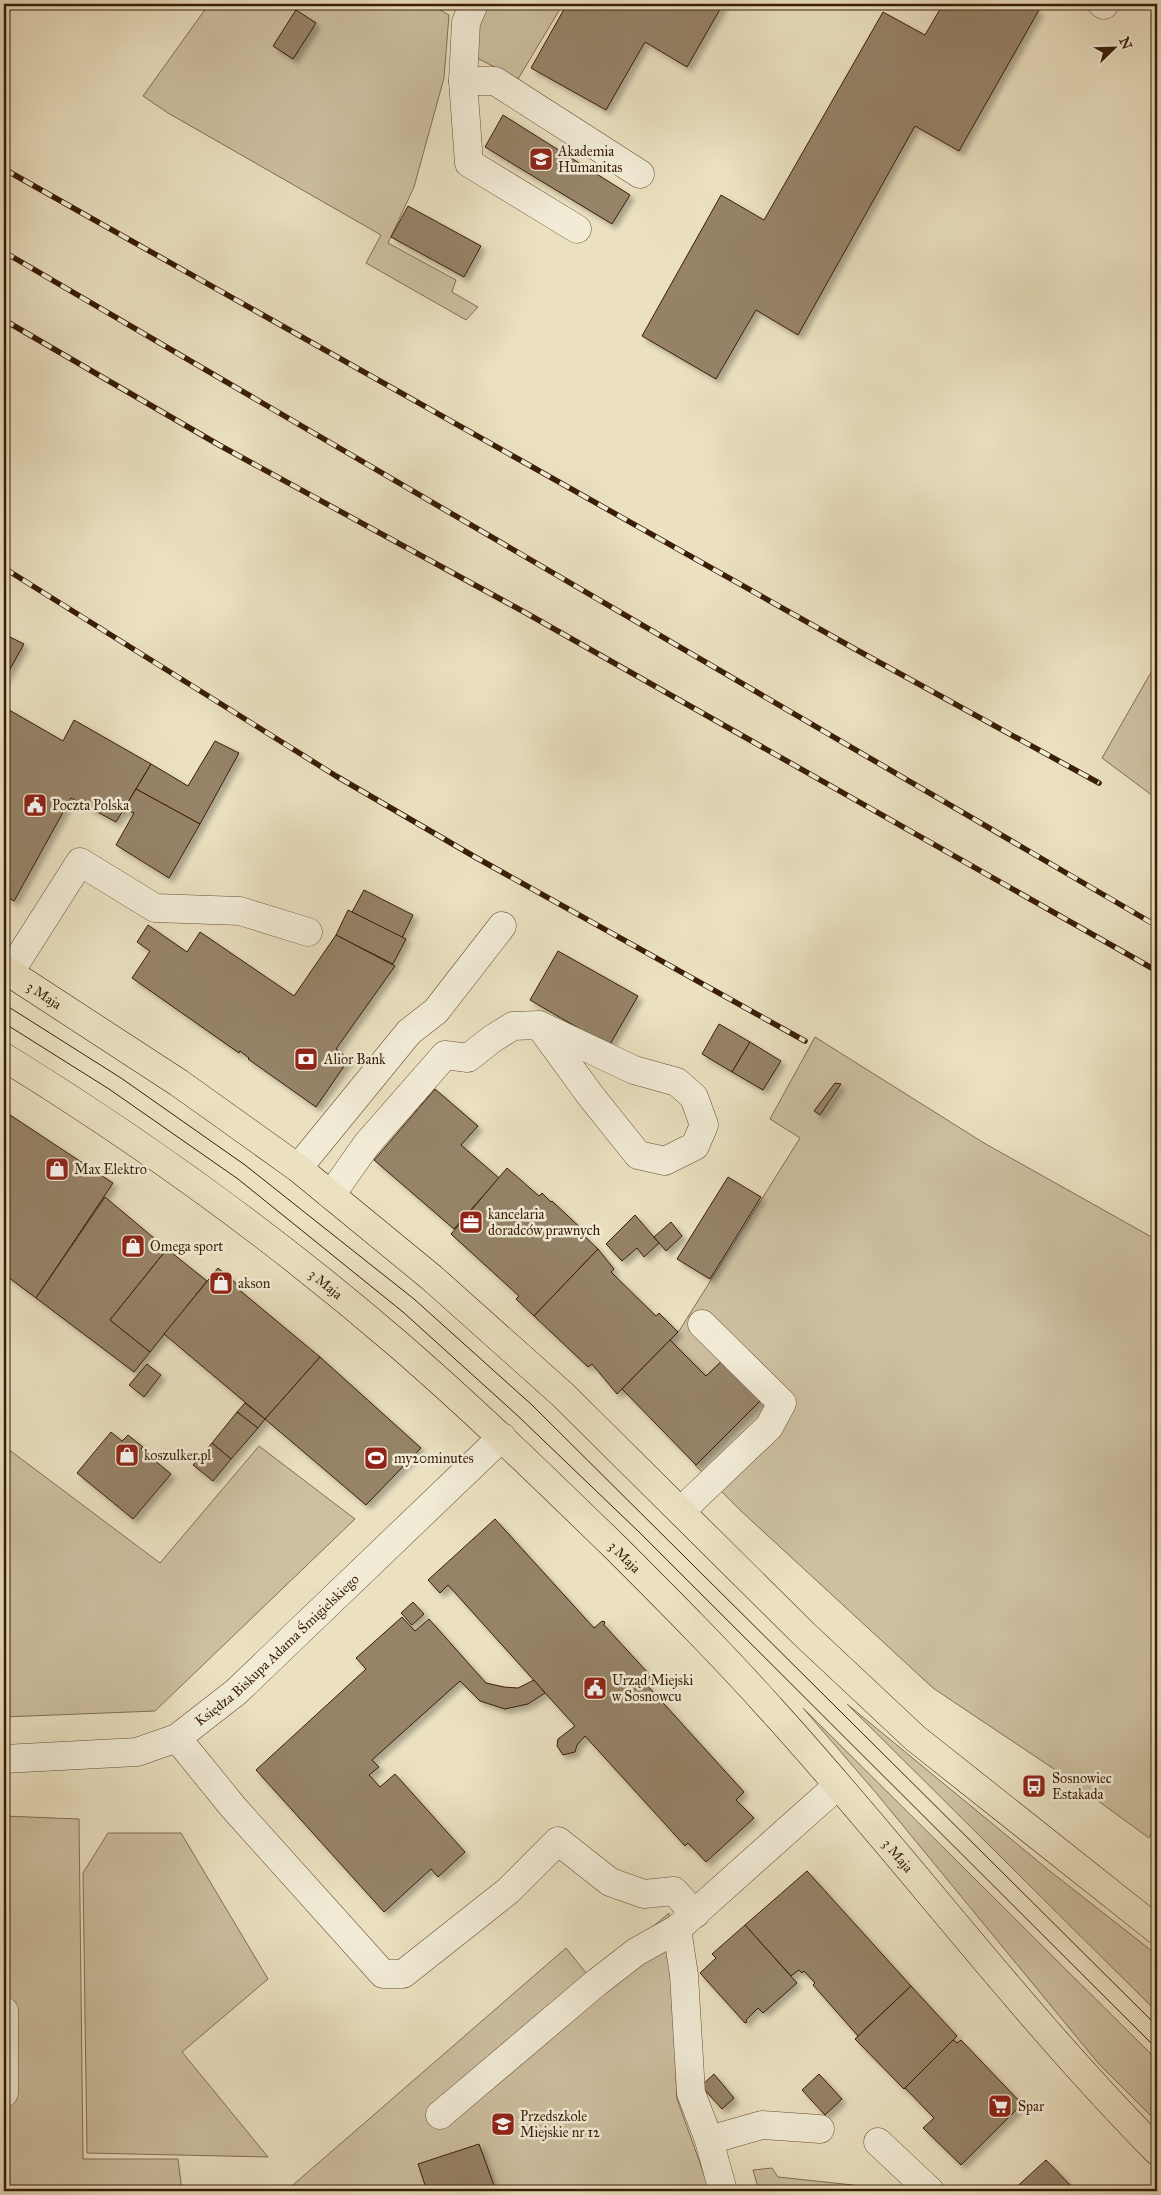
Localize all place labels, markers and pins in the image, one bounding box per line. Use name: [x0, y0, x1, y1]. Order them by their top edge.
place label: Akademia Humanitas: [557, 143, 622, 176]
school or university icon: Akademia Humanitas: [528, 146, 554, 172]
public building icon: Poczta Polska: [22, 792, 48, 818]
place label: Poczta Polska: [52, 797, 129, 814]
bank icon: Alior Bank: [293, 1046, 319, 1072]
place label: Alior Bank: [323, 1051, 386, 1068]
shop icon: Max Elektro: [44, 1156, 70, 1182]
place label: Max Elektro: [74, 1161, 147, 1178]
place label: kancelaria doradców prawnych: [488, 1206, 600, 1239]
office icon: kancelaria doradców prawnych: [458, 1209, 484, 1235]
shop icon: Omega sport: [120, 1233, 146, 1259]
place label: Omega sport: [150, 1238, 223, 1255]
shop icon: akson: [208, 1270, 234, 1296]
place label: akson: [238, 1275, 271, 1292]
shop icon: koszulker.pl: [114, 1442, 140, 1468]
sports icon: my20minutes: [363, 1445, 389, 1471]
place label: koszulker.pl: [144, 1447, 211, 1464]
place label: my20minutes: [394, 1450, 474, 1467]
place label: Urząd Miejski w Sosnowcu: [612, 1672, 693, 1705]
public building icon: Urząd Miejski w Sosnowcu: [582, 1675, 608, 1701]
place label: Sosnowiec Estakada: [1052, 1770, 1112, 1803]
bus stop icon: Sosnowiec Estakada: [1021, 1773, 1047, 1799]
supermarket icon: Spar: [987, 2093, 1013, 2119]
place label: Spar: [1018, 2098, 1045, 2115]
place label: Przedszkole Miejskie nr 12: [520, 2108, 600, 2141]
school or university icon: Przedszkole Miejskie nr 12: [490, 2111, 516, 2137]

